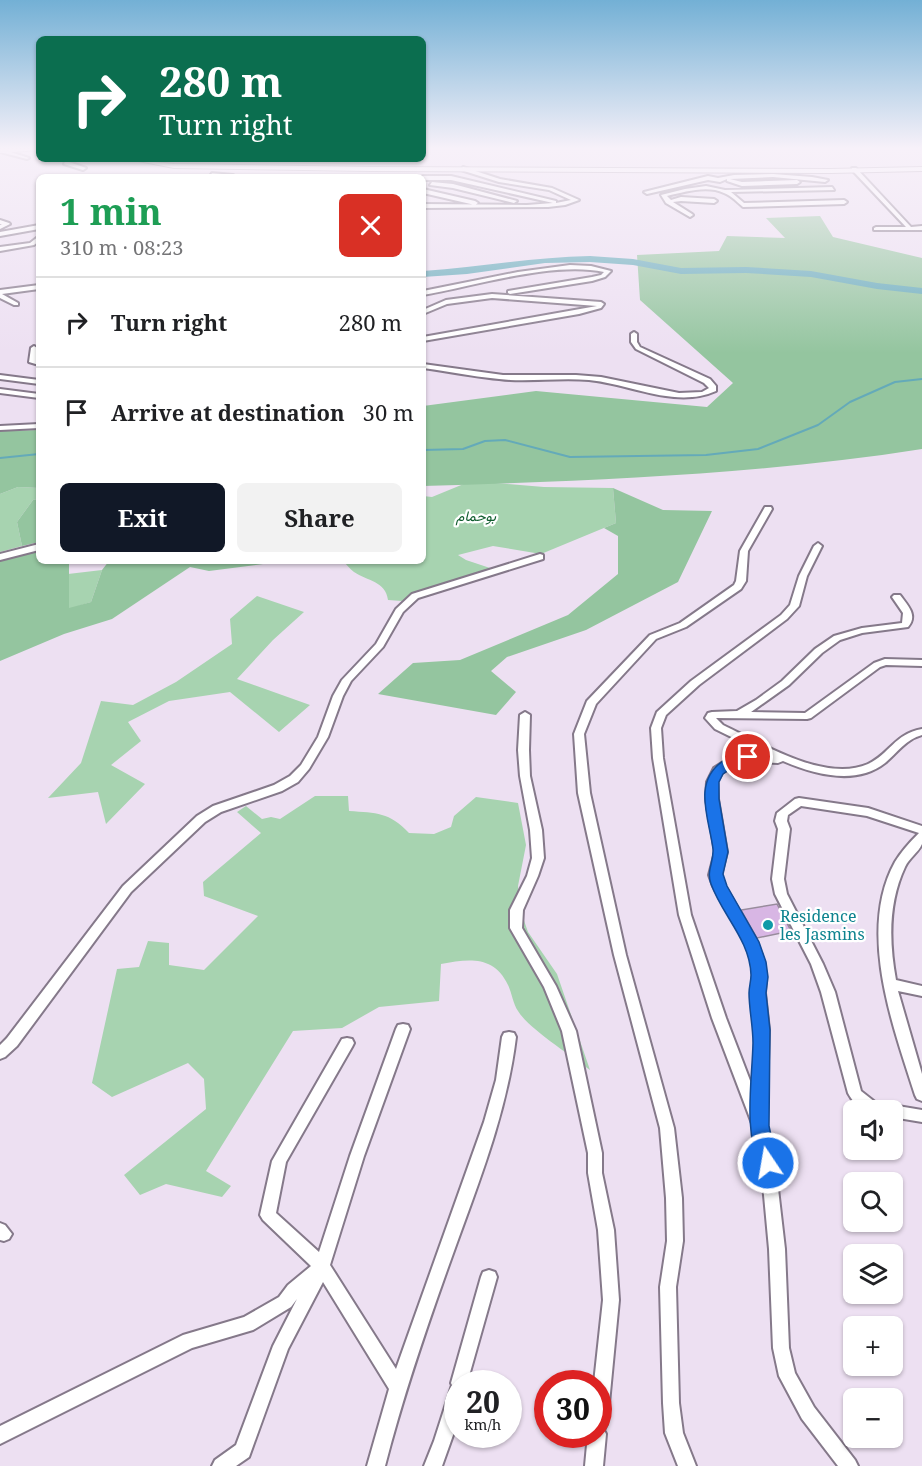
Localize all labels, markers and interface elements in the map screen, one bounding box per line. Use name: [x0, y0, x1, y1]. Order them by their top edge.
text: 280 m: [159, 52, 283, 109]
icon: right: [60, 60, 138, 138]
text: Turn right: [159, 106, 292, 143]
text: 1 min: [60, 187, 162, 236]
button: close: [339, 194, 402, 257]
text: 310 m · 08:23: [60, 234, 183, 261]
icon: right: [60, 306, 93, 339]
text: Turn right: [111, 307, 227, 337]
text: 280 m: [339, 307, 402, 337]
icon: arrive: [60, 396, 93, 429]
text: Arrive at destination: [111, 397, 345, 427]
text: 30 m: [363, 397, 414, 427]
button: Exit: [60, 483, 225, 552]
button: Share: [237, 483, 402, 552]
park label: بوحمام: [455, 506, 497, 526]
pin: [722, 731, 773, 782]
icon: arrive: [731, 740, 764, 773]
place label: Residence les Jasmins: [780, 905, 865, 945]
marker: Residence les Jasmins: [761, 918, 775, 932]
map controls: [843, 1100, 903, 1448]
button: sound: [843, 1100, 903, 1160]
position arrow: [736, 1131, 800, 1195]
button: search: [843, 1172, 903, 1232]
button: layers: [843, 1244, 903, 1304]
button: +: [843, 1316, 903, 1376]
speed limit sign: 30: [534, 1370, 612, 1448]
text: 20: [466, 1381, 500, 1422]
button: −: [843, 1388, 903, 1448]
text: km/h: [465, 1414, 501, 1434]

